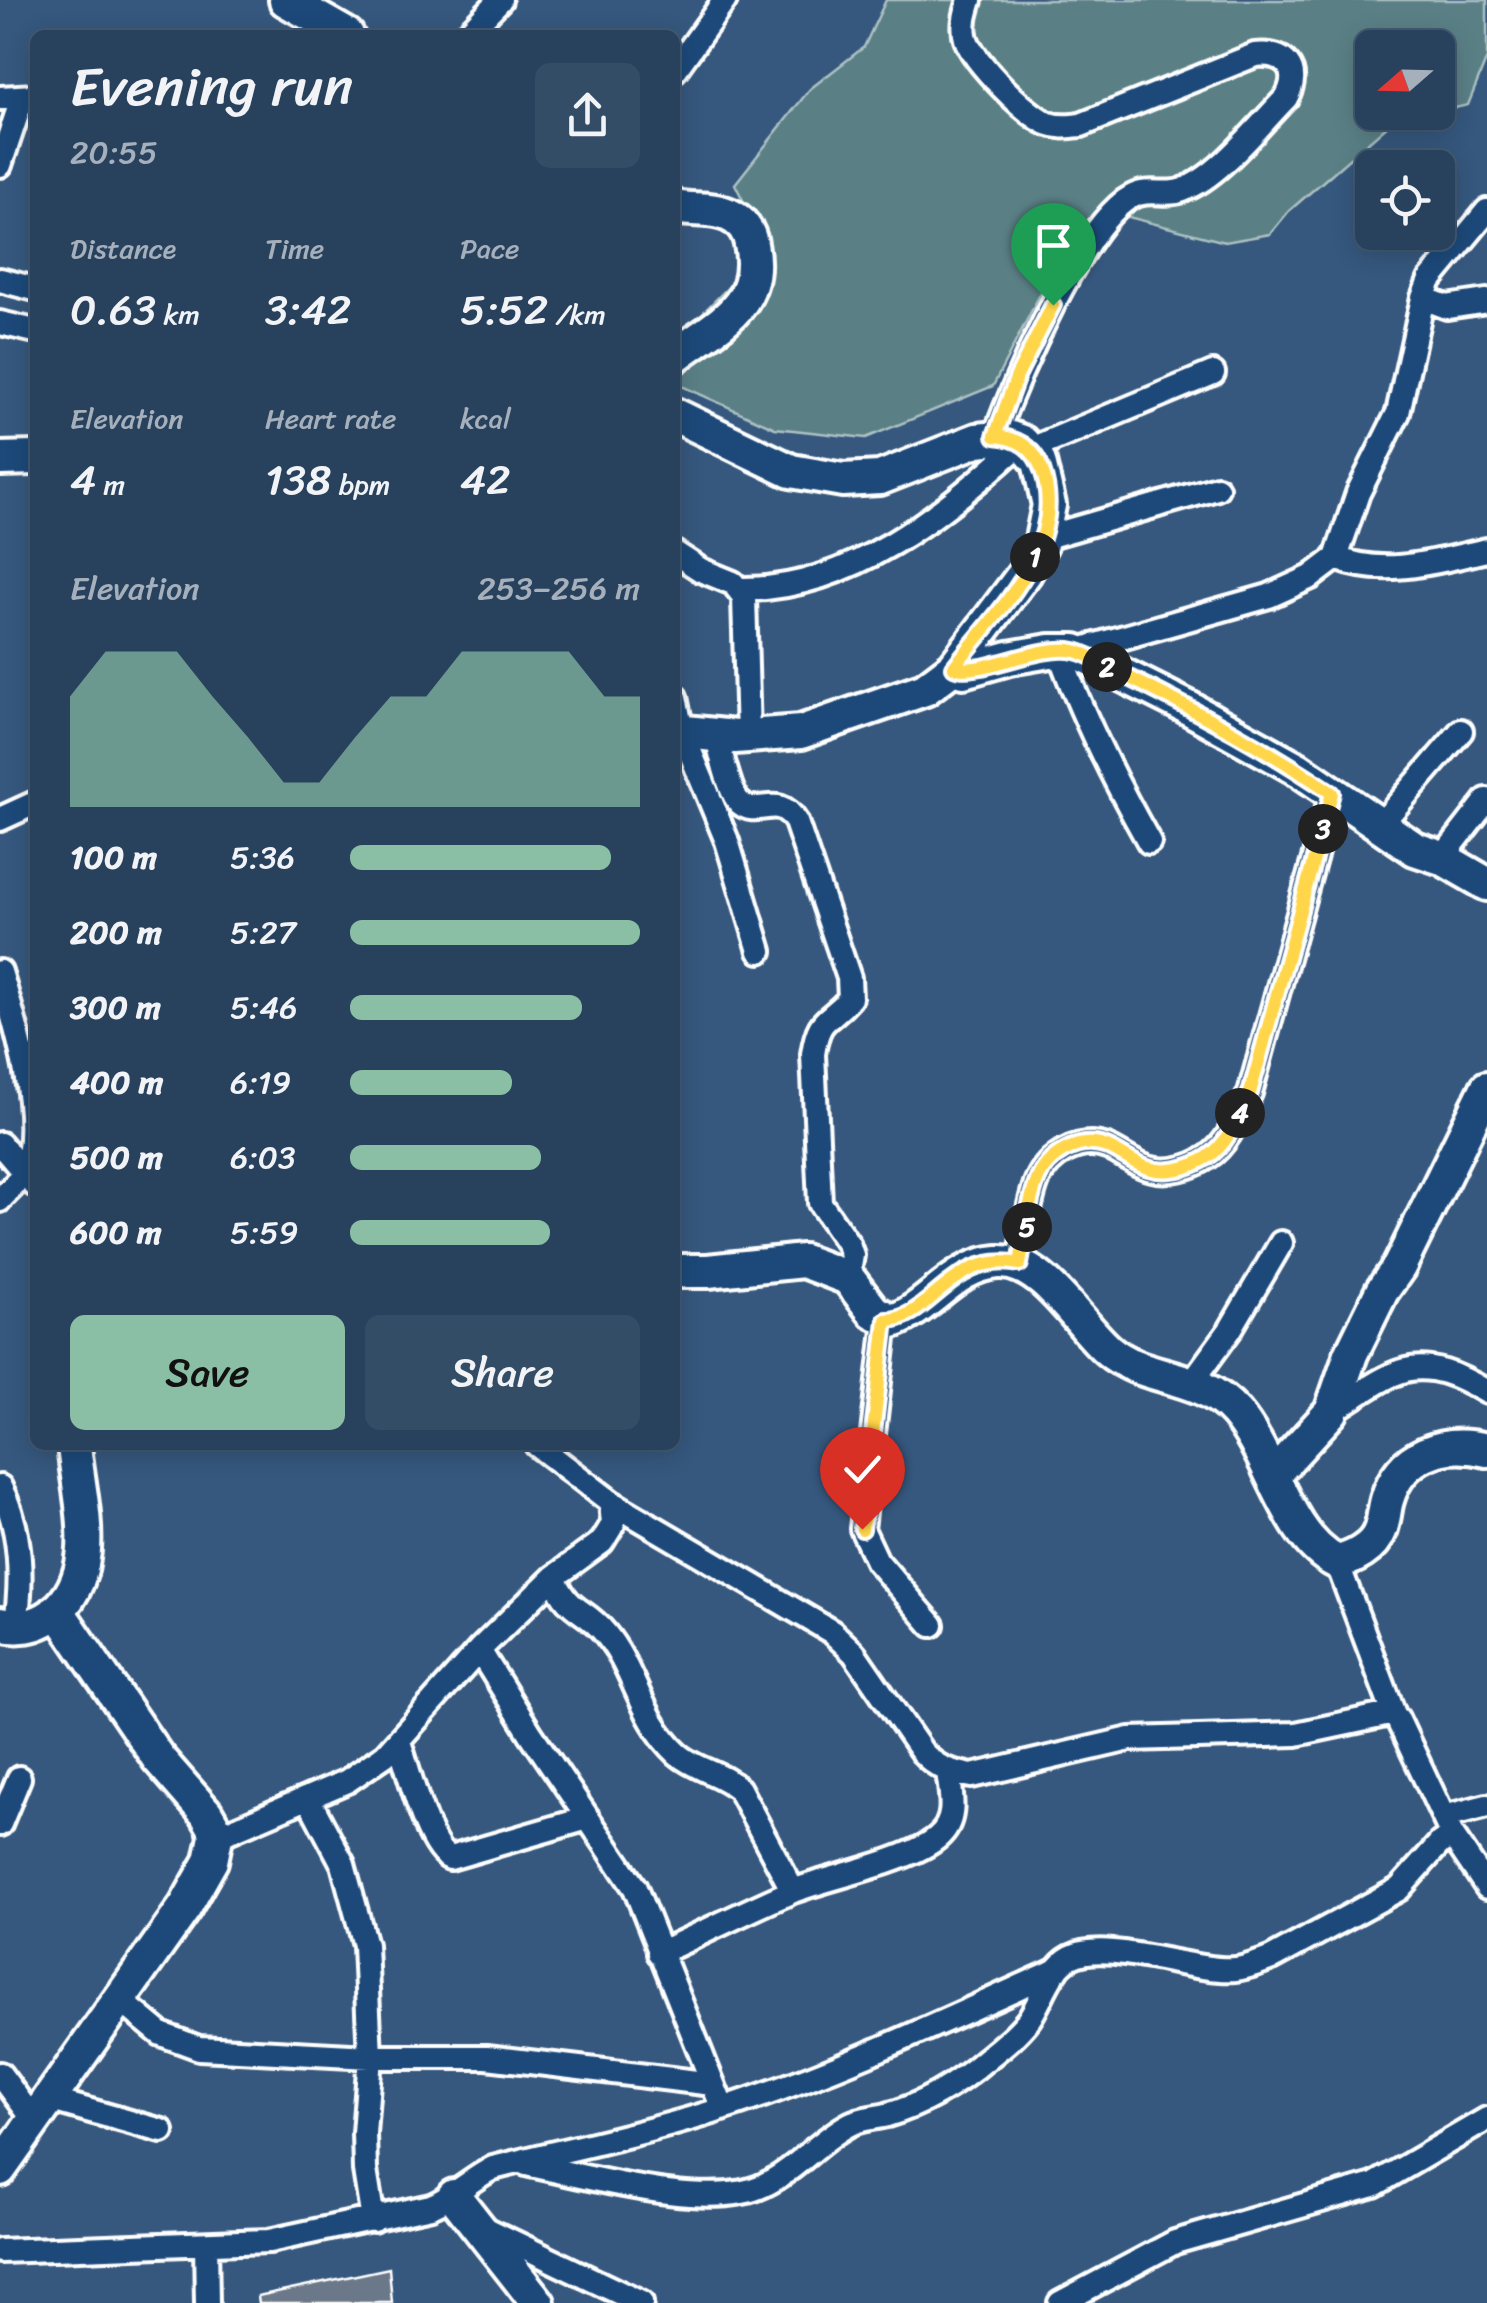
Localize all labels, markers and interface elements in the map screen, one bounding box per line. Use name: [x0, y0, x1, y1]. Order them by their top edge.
north arrow: [1355, 30, 1455, 130]
map controls: [1355, 30, 1455, 250]
text: Evening run: [70, 38, 353, 135]
button: share: [535, 63, 640, 168]
text: 20:55: [70, 124, 157, 181]
button: locate: [1355, 150, 1455, 250]
pin: [1011, 203, 1096, 306]
icon: arrive: [1026, 218, 1081, 273]
text: Distance: [70, 224, 176, 273]
text: Time: [265, 224, 324, 273]
text: Pace: [460, 224, 519, 273]
text: 0.63: [70, 273, 156, 347]
text: 3:42: [265, 273, 351, 347]
text: 5:52: [460, 273, 548, 347]
text: km: [156, 290, 200, 339]
text: /km: [548, 290, 606, 339]
text: Elevation: [70, 394, 183, 443]
text: Heart rate: [265, 394, 396, 443]
text: kcal: [460, 394, 511, 443]
text: 4: [70, 443, 96, 517]
text: 138: [265, 443, 331, 517]
text: 42: [460, 443, 510, 517]
text: m: [96, 460, 125, 509]
text: bpm: [331, 460, 390, 509]
pin: 1: [1010, 532, 1060, 582]
text: 1: [1029, 532, 1041, 581]
text: Elevation: [70, 560, 200, 617]
text: 253–256 m: [477, 560, 640, 617]
pin: 2: [1082, 642, 1132, 692]
text: 2: [1099, 642, 1115, 691]
pin: 3: [1298, 804, 1348, 854]
text: 3: [1315, 804, 1331, 853]
text: 100 m: [70, 829, 157, 886]
text: 5:36: [230, 829, 295, 886]
text: 200 m: [70, 904, 162, 961]
text: 5:27: [230, 904, 296, 961]
text: 300 m: [70, 979, 161, 1036]
text: 5:46: [230, 979, 297, 1036]
text: 400 m: [70, 1054, 163, 1111]
text: 6:19: [230, 1054, 291, 1111]
pin: 4: [1215, 1088, 1265, 1138]
text: 4: [1231, 1088, 1249, 1137]
text: 500 m: [70, 1129, 163, 1186]
text: 6:03: [230, 1129, 296, 1186]
pin: 5: [1002, 1202, 1052, 1252]
text: 5: [1018, 1202, 1036, 1251]
text: 600 m: [70, 1204, 162, 1261]
text: 5:59: [230, 1204, 298, 1261]
button: Save: [70, 1315, 345, 1430]
button: Share: [365, 1315, 640, 1430]
pin: [820, 1427, 905, 1530]
icon: check: [835, 1442, 890, 1497]

